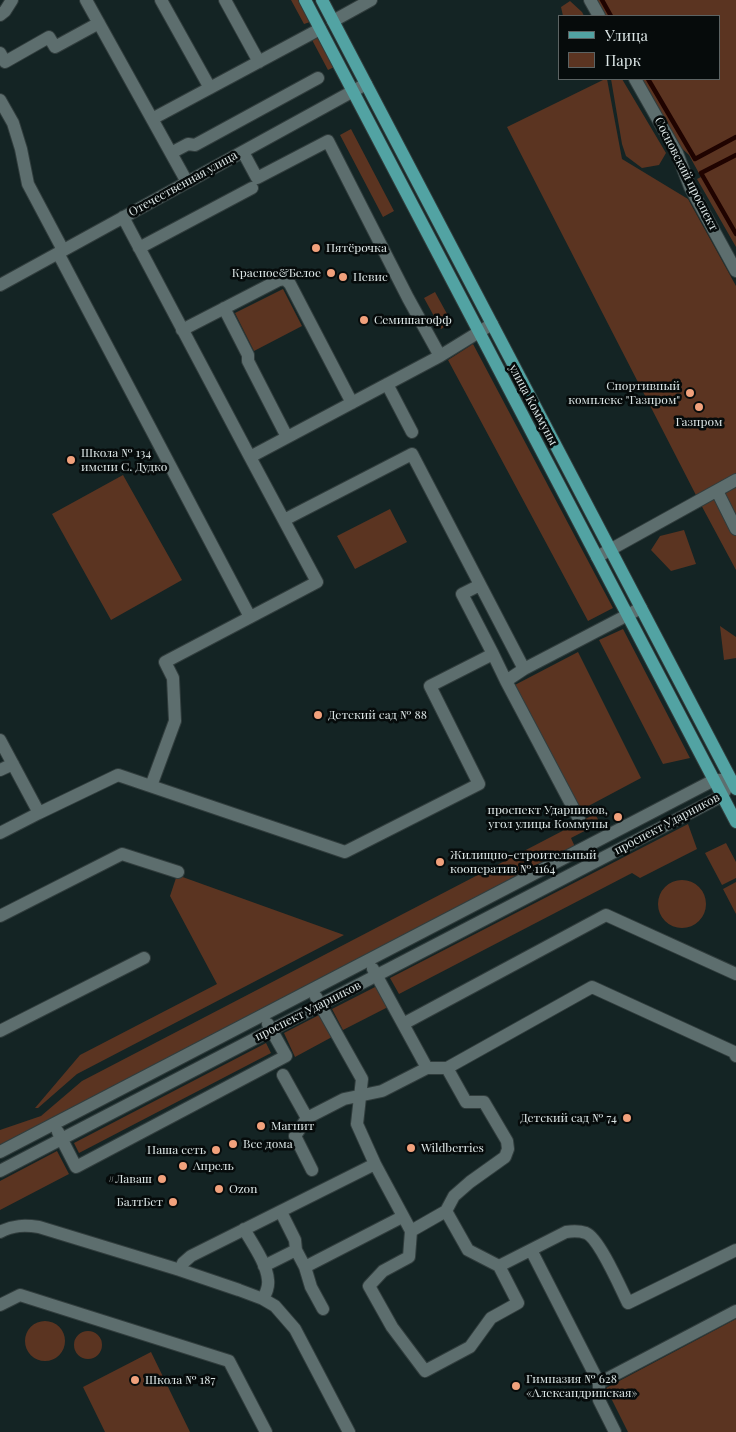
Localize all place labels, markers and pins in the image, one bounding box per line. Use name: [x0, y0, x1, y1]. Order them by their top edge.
place label: Пятёрочка: [326, 241, 387, 255]
marker: Пятёрочка: [310, 242, 322, 254]
place label: Красное&Белое: [232, 266, 321, 280]
marker: Красное&Белое: [325, 267, 337, 279]
place label: Невис: [353, 270, 388, 284]
marker: Невис: [337, 271, 349, 283]
place label: Семишагофф: [374, 313, 452, 327]
marker: Семишагофф: [358, 314, 370, 326]
place label: Cпортивный комплекс "Газпром": [568, 379, 680, 407]
marker: Cпортивный комплекс "Газпром": [684, 387, 696, 399]
marker: Газпром: [693, 401, 705, 413]
place label: Газпром: [675, 415, 723, 429]
place label: Школа № 134 имени С. Дудко: [81, 446, 167, 474]
marker: Школа № 134 имени С. Дудко: [65, 454, 77, 466]
place label: Детский сад № 88: [328, 708, 427, 722]
marker: Детский сад № 88: [312, 709, 324, 721]
place label: проспект Ударников, угол улицы Коммуны: [488, 803, 608, 831]
marker: проспект Ударников, угол улицы Коммуны: [612, 811, 624, 823]
place label: Жилищно-строительный кооператив № 1164: [450, 848, 597, 876]
marker: Жилищно-строительный кооператив № 1164: [434, 856, 446, 868]
place label: Детский сад № 74: [520, 1111, 617, 1125]
marker: Детский сад № 74: [621, 1112, 633, 1124]
place label: Магнит: [271, 1119, 314, 1133]
marker: Магнит: [255, 1120, 267, 1132]
place label: Все дома: [243, 1137, 293, 1151]
marker: Все дома: [227, 1138, 239, 1150]
place label: Wildberries: [421, 1141, 484, 1155]
marker: Wildberries: [405, 1142, 417, 1154]
place label: Наша сеть: [147, 1143, 206, 1157]
marker: Наша сеть: [210, 1144, 222, 1156]
place label: Апрель: [193, 1159, 234, 1173]
marker: Апрель: [177, 1160, 189, 1172]
place label: #Лаваш: [108, 1172, 152, 1186]
marker: #Лаваш: [156, 1173, 168, 1185]
place label: Ozon: [229, 1182, 257, 1196]
marker: Ozon: [213, 1183, 225, 1195]
place label: БалтБет: [117, 1195, 163, 1209]
marker: БалтБет: [167, 1196, 179, 1208]
place label: Гимназия № 628 «Александринская»: [526, 1372, 637, 1400]
place label: Школа № 187: [145, 1373, 215, 1387]
marker: Школа № 187: [129, 1374, 141, 1386]
marker: Гимназия № 628 «Александринская»: [510, 1380, 522, 1392]

